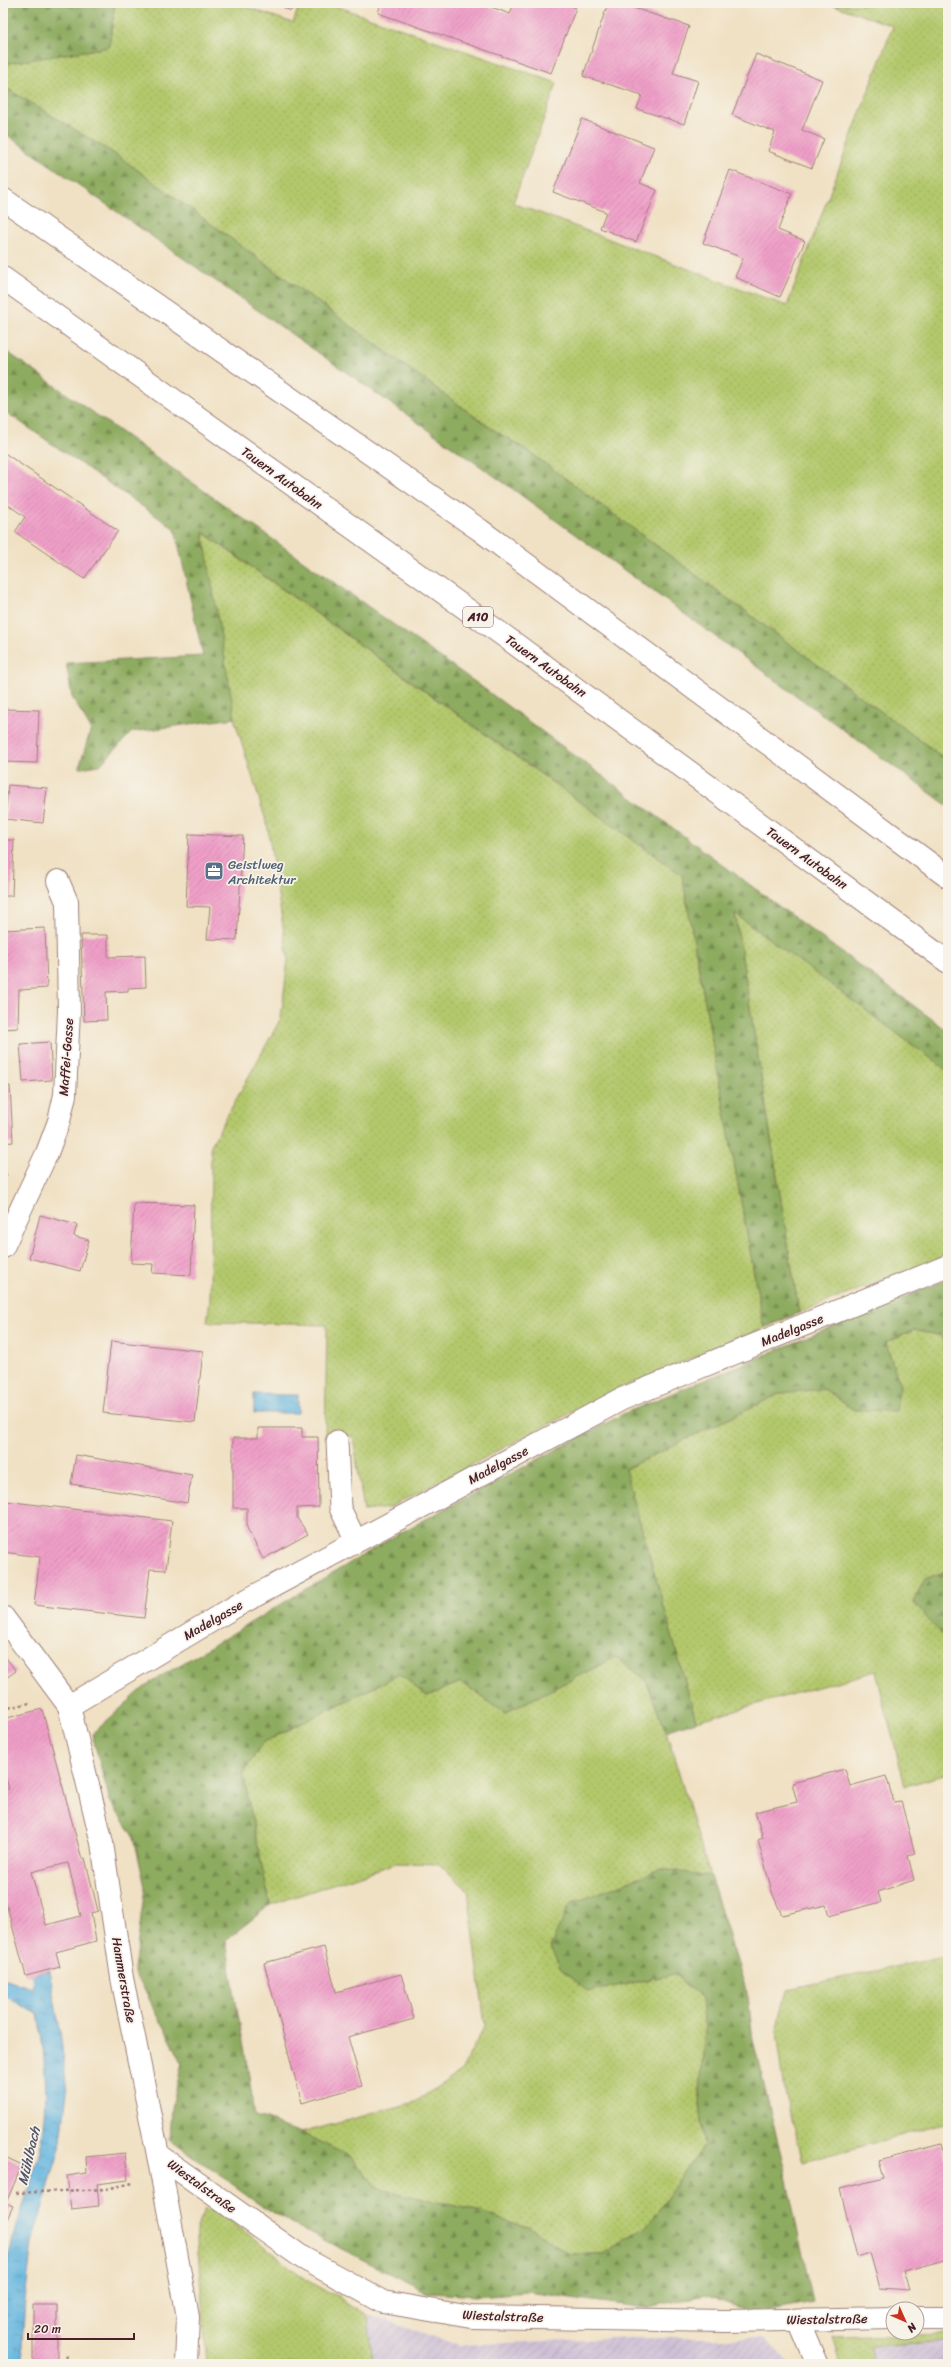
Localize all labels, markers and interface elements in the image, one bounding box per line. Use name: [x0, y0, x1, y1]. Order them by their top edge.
street label: Tauern Autobahn: [236, 440, 328, 516]
road number: A10: [463, 607, 493, 627]
street label: Tauern Autobahn: [500, 628, 592, 704]
street label: Tauern Autobahn: [761, 820, 853, 896]
place label: Geistlweg Architektur: [227, 853, 296, 891]
office icon: Geistlweg Architektur: [203, 860, 225, 882]
street label: Maffei-Gasse: [52, 1017, 80, 1097]
street label: Madelgasse: [757, 1307, 827, 1353]
street label: Madelgasse: [463, 1439, 533, 1491]
street label: Madelgasse: [179, 1593, 248, 1646]
street label: Hammerstraße: [105, 1935, 143, 2025]
water label: Mühlbach: [10, 2123, 48, 2188]
street label: Wiestalstraße: [162, 2153, 242, 2219]
north arrow: [885, 2301, 925, 2341]
street label: Wiestalstraße: [462, 2303, 544, 2329]
street label: Wiestalstraße: [786, 2307, 868, 2331]
scale bar: [28, 2315, 134, 2341]
text: 20 m: [34, 2318, 61, 2340]
text: N: [902, 2318, 922, 2337]

